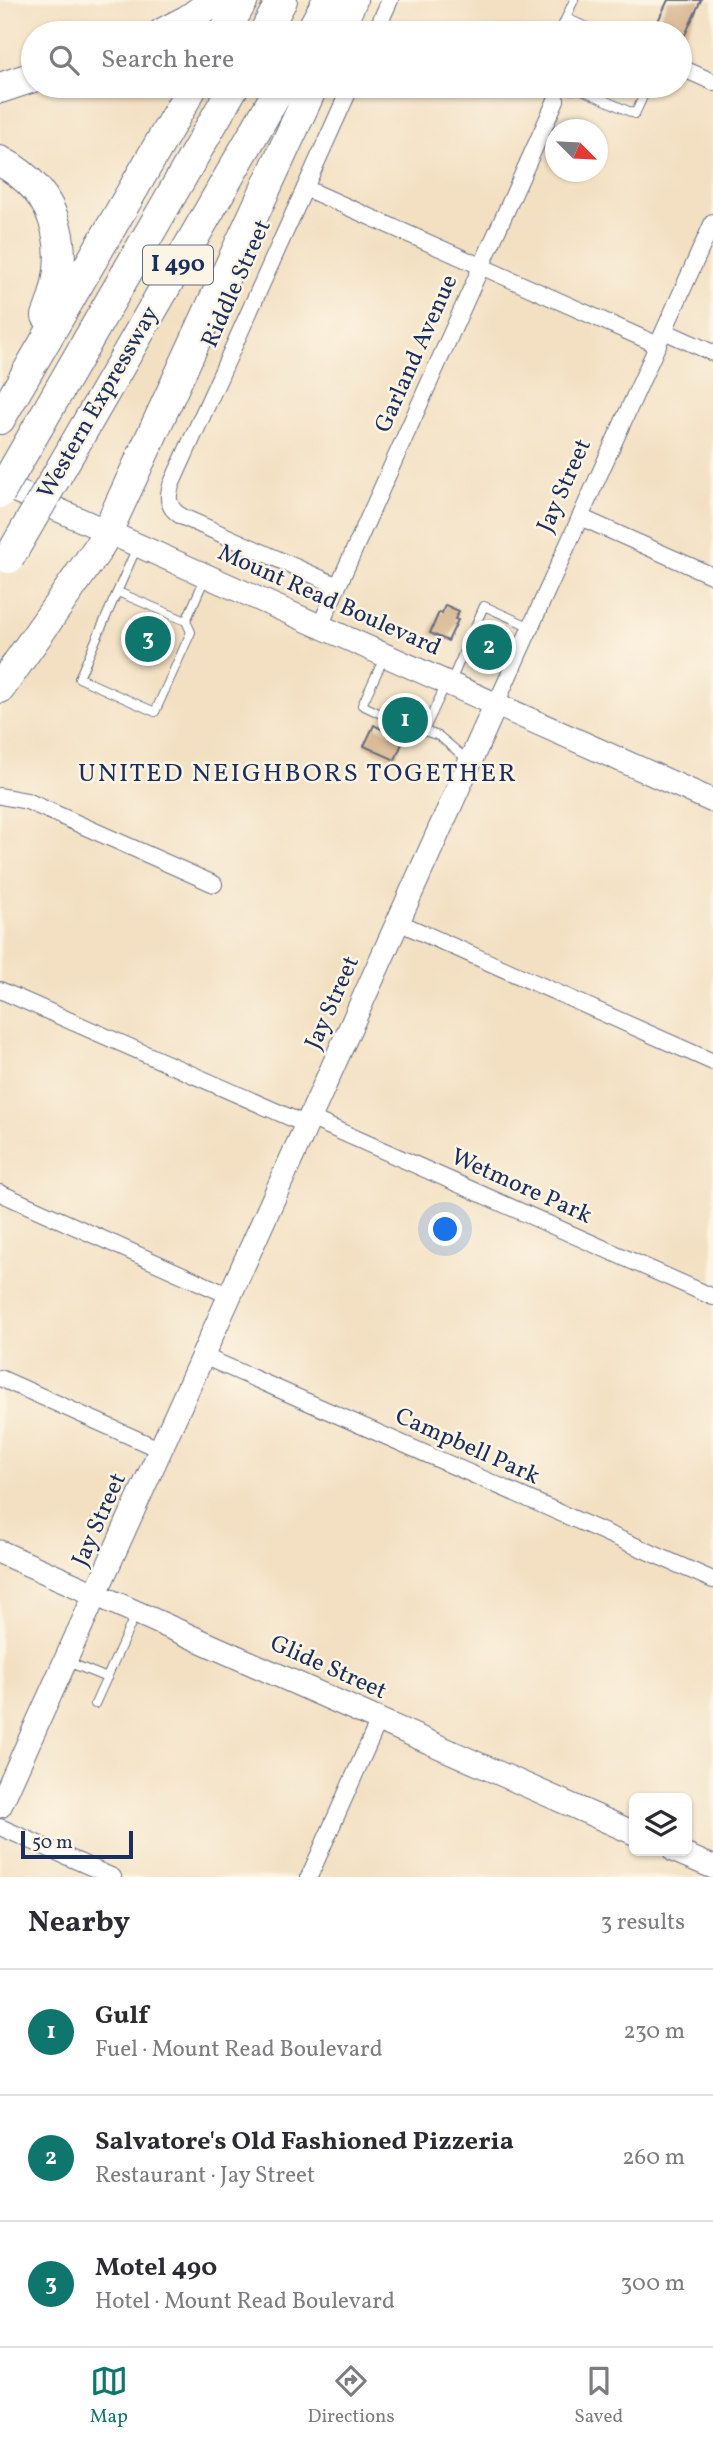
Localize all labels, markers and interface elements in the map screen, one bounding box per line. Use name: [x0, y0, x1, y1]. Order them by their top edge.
search box: [21, 21, 692, 98]
icon: search: [45, 41, 83, 79]
text: Search here: [101, 42, 234, 78]
north arrow: [545, 119, 608, 182]
street label: Riddle Street: [194, 215, 280, 353]
road number: I 490: [143, 246, 213, 284]
street label: Garland Avenue: [367, 269, 467, 439]
street label: Western Expressway: [30, 300, 168, 506]
street label: Jay Street: [529, 434, 601, 538]
street label: Mount Read Boulevard: [212, 536, 446, 666]
pin: 3: [125, 613, 171, 665]
pin: 2: [466, 621, 512, 673]
pin: 1: [382, 694, 428, 746]
district label: UNITED NEIGHBORS TOGETHER: [78, 756, 518, 792]
street label: Jay Street: [297, 951, 369, 1055]
street label: Wetmore Park: [445, 1141, 597, 1233]
your location: [428, 1212, 462, 1246]
street label: Campbell Park: [389, 1400, 545, 1494]
street label: Jay Street: [64, 1468, 136, 1572]
street label: Glide Street: [264, 1627, 392, 1709]
map controls: [629, 1793, 692, 1856]
button: layers: [629, 1793, 692, 1856]
scale bar: [21, 1828, 133, 1860]
text: 50 m: [32, 1830, 73, 1856]
text: Nearby: [28, 1902, 130, 1944]
text: 3 results: [600, 1907, 685, 1939]
text: Gulf: [95, 1998, 148, 2034]
text: 1: [46, 2016, 56, 2048]
text: 230 m: [623, 2016, 685, 2048]
text: Fuel · Mount Read Boulevard: [95, 2034, 383, 2066]
text: Salvatore's Old Fashioned Pizzeria: [95, 2124, 514, 2160]
text: 2: [45, 2142, 57, 2174]
text: 260 m: [622, 2142, 685, 2174]
text: Restaurant · Jay Street: [95, 2160, 315, 2192]
text: Motel 490: [95, 2250, 217, 2286]
text: 3: [45, 2268, 57, 2300]
text: 300 m: [621, 2268, 685, 2300]
text: Hotel · Mount Read Boulevard: [95, 2286, 395, 2318]
tab: Map: [90, 2362, 128, 2430]
tab: Directions: [308, 2362, 395, 2430]
tab: Saved: [574, 2362, 623, 2430]

